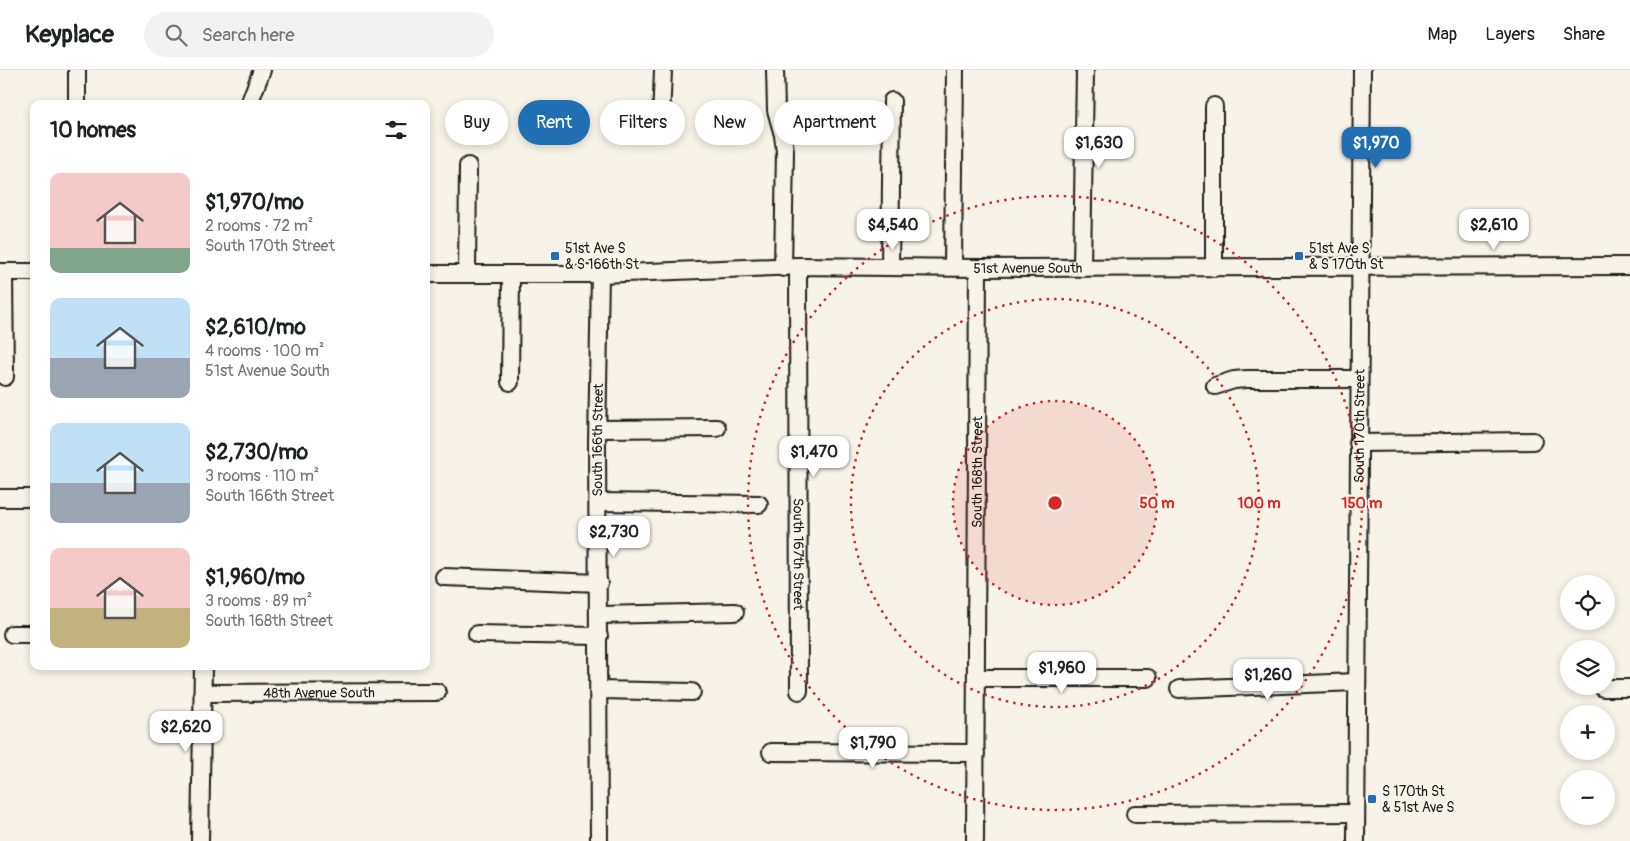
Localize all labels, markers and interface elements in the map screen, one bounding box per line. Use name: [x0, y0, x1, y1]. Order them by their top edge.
search box: [144, 12, 494, 57]
text: Keyplace: [25, 20, 114, 49]
icon: search: [162, 21, 190, 49]
text: Search here: [202, 23, 295, 47]
text: Map: [1428, 23, 1457, 46]
text: Layers: [1485, 23, 1535, 46]
text: Share: [1563, 23, 1605, 46]
chip: Buy: [445, 100, 508, 145]
chip: Rent: [518, 100, 590, 145]
chip: Filters: [600, 100, 685, 145]
chip: New: [695, 100, 764, 145]
chip: Apartment: [774, 100, 894, 145]
icon: filters: [382, 116, 410, 144]
text: 10 homes: [50, 117, 136, 144]
pin: $1,630: [1058, 126, 1140, 169]
pin: $1,970: [1335, 126, 1417, 169]
text: $1,630: [1075, 133, 1123, 153]
text: $1,970: [1353, 133, 1399, 153]
text: $1,970/mo: [205, 189, 304, 216]
icon: home: [90, 193, 150, 253]
pin: $4,540: [852, 208, 934, 251]
pin: $2,610: [1453, 208, 1535, 251]
text: $4,540: [868, 215, 918, 235]
text: $2,610: [1470, 215, 1518, 235]
text: 2 rooms · 72 m²: [205, 216, 313, 236]
text: South 170th Street: [205, 236, 335, 256]
place label: 51st Ave S & S 166th St: [565, 240, 639, 273]
place label: 51st Ave S & S 170th St: [1309, 240, 1384, 273]
marker: 51st Ave S & S 166th St: [549, 250, 561, 262]
marker: 51st Ave S & S 170th St: [1293, 250, 1305, 262]
street label: 51st Avenue South: [973, 259, 1082, 277]
text: $2,610/mo: [205, 314, 306, 341]
icon: home: [90, 318, 150, 378]
text: 4 rooms · 100 m²: [205, 341, 324, 361]
text: 51st Avenue South: [205, 361, 330, 381]
street label: South 170th Street: [1350, 369, 1368, 483]
street label: South 166th Street: [588, 383, 607, 497]
street label: South 168th Street: [968, 416, 986, 528]
pin: $1,470: [773, 436, 855, 478]
text: $2,730/mo: [205, 439, 308, 466]
text: $1,470: [790, 442, 838, 462]
icon: home: [90, 443, 150, 503]
text: 3 rooms · 110 m²: [205, 466, 319, 486]
text: South 166th Street: [205, 486, 334, 506]
centre of rings: [1046, 494, 1064, 512]
text: 50 m: [1140, 494, 1174, 513]
text: 100 m: [1238, 494, 1280, 513]
text: 150 m: [1342, 494, 1382, 513]
street label: South 167th Street: [790, 498, 807, 610]
pin: $2,730: [573, 516, 655, 558]
text: $2,730: [589, 522, 639, 542]
text: $1,960/mo: [205, 564, 305, 591]
icon: home: [90, 568, 150, 628]
map controls: [1560, 575, 1615, 825]
button: locate: [1560, 575, 1615, 630]
text: 3 rooms · 89 m²: [205, 591, 312, 611]
text: South 168th Street: [205, 611, 333, 631]
button: layers: [1560, 640, 1615, 695]
pin: $1,960: [1021, 652, 1103, 694]
text: $1,960: [1038, 658, 1086, 678]
pin: $1,260: [1227, 658, 1309, 701]
text: $1,260: [1244, 665, 1292, 685]
street label: 48th Avenue South: [263, 684, 375, 701]
button: +: [1560, 705, 1615, 760]
pin: $2,620: [145, 710, 227, 753]
text: $2,620: [161, 717, 211, 737]
pin: $1,790: [832, 726, 914, 769]
text: $1,790: [850, 733, 896, 753]
button: −: [1560, 770, 1615, 825]
place label: S 170th St & 51st Ave S: [1382, 783, 1454, 816]
marker: S 170th St & 51st Ave S: [1366, 793, 1378, 805]

